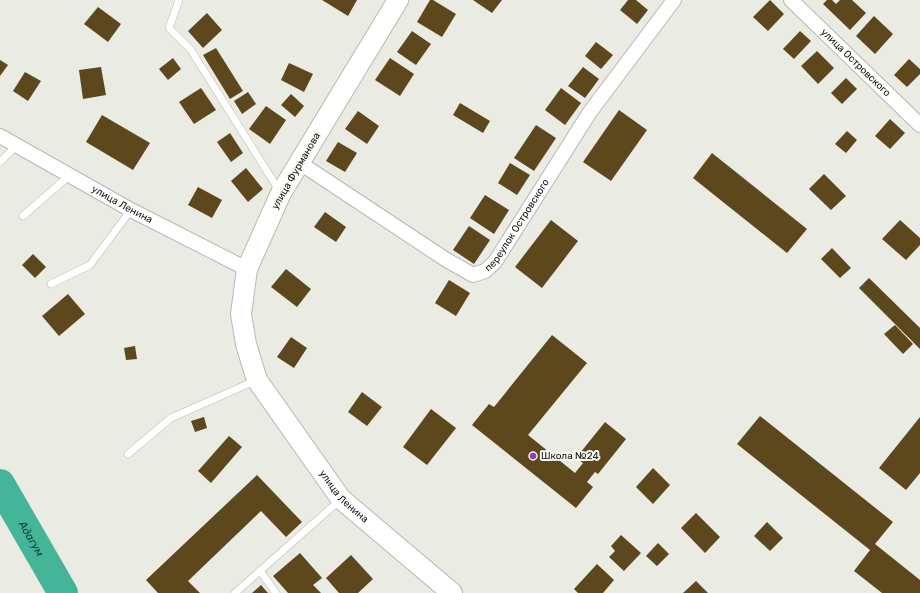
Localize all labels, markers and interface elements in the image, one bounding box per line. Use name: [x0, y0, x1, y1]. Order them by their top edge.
street label: улица Островского: [818, 26, 893, 99]
street label: улица Фурманова: [269, 131, 323, 211]
street label: переулок Островского: [482, 177, 552, 274]
street label: улица Ленина: [89, 183, 155, 226]
place label: Школа №24: [541, 450, 599, 462]
marker: Школа №24: [528, 451, 538, 461]
street label: улица Ленина: [317, 468, 371, 525]
water label: Адагум: [16, 518, 47, 559]

